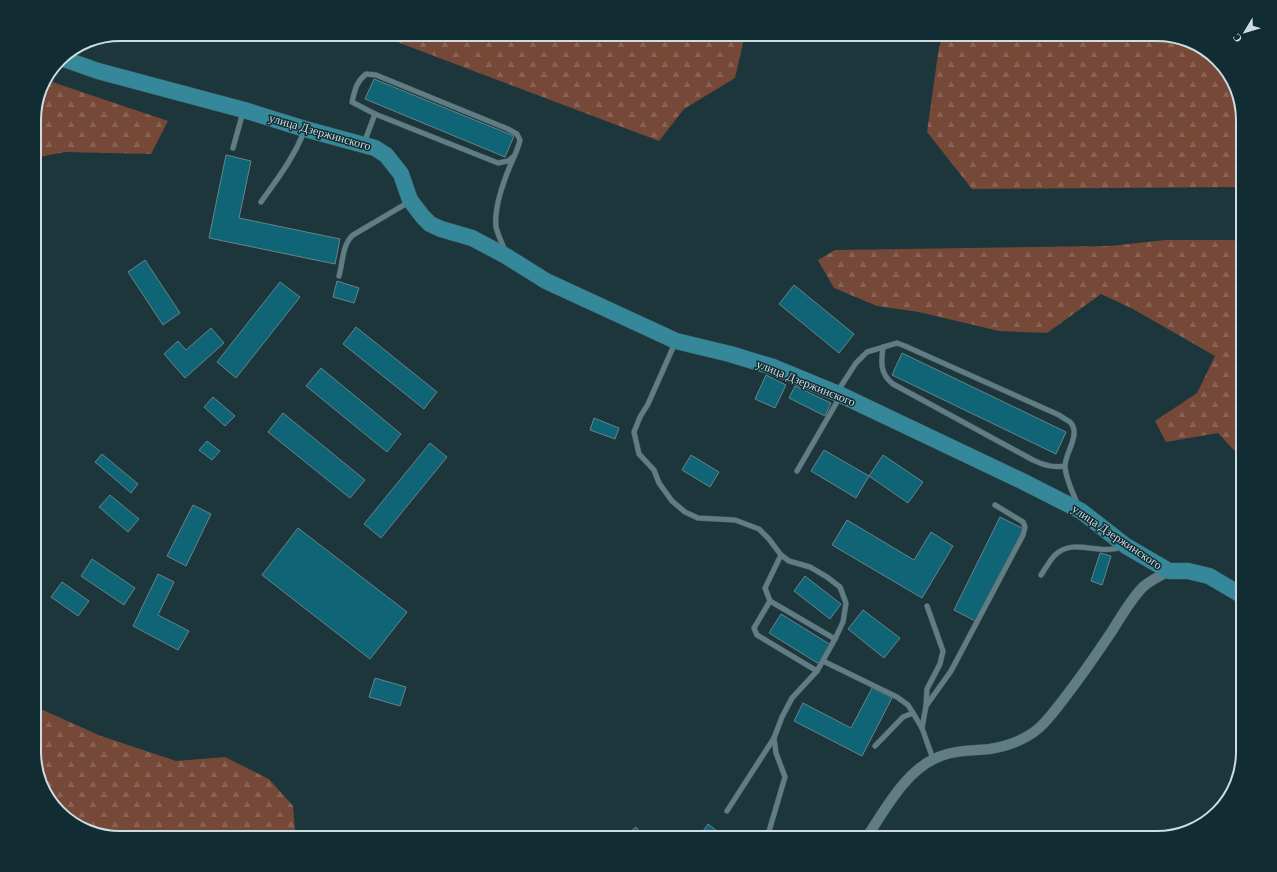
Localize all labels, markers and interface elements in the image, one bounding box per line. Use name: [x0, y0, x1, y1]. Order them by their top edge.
north arrow: [1225, 12, 1265, 52]
text: С: [1230, 31, 1244, 45]
street label: улица Дзержинского: [267, 111, 373, 153]
street label: улица Дзержинского: [754, 357, 858, 409]
street label: улица Дзержинского: [1069, 502, 1165, 572]

